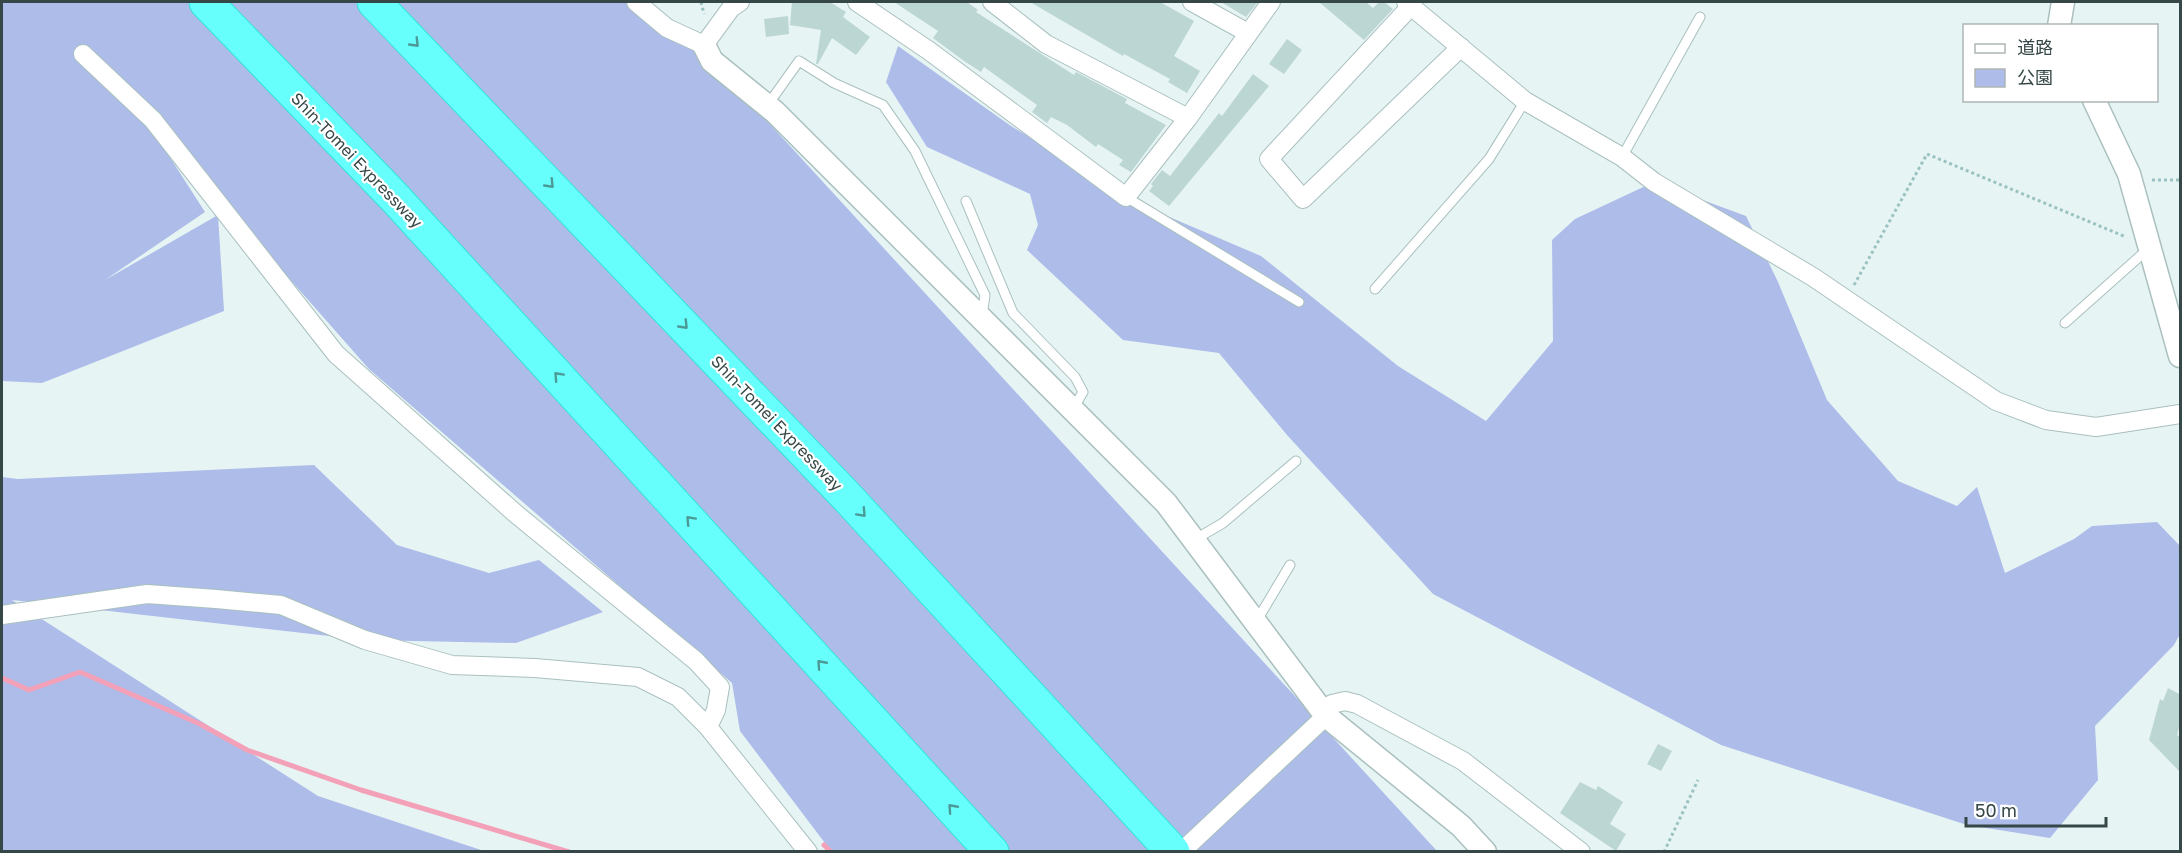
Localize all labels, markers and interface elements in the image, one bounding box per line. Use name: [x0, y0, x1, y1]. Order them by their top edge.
legend: [1963, 24, 2158, 102]
one-way arrow: [407, 36, 418, 47]
text: 道路: [2017, 36, 2053, 58]
text: 公園: [2017, 66, 2053, 88]
street label: Shin-Tomei Expressway: [287, 88, 427, 232]
one-way arrow: [543, 177, 554, 188]
one-way arrow: [677, 319, 688, 329]
street label: Shin-Tomei Expressway: [707, 351, 847, 495]
one-way arrow: [554, 372, 565, 383]
one-way arrow: [854, 505, 865, 516]
one-way arrow: [686, 516, 697, 526]
one-way arrow: [818, 660, 829, 671]
scale bar: [1966, 790, 2106, 828]
text: 50 m: [1975, 799, 2017, 821]
one-way arrow: [949, 804, 960, 815]

